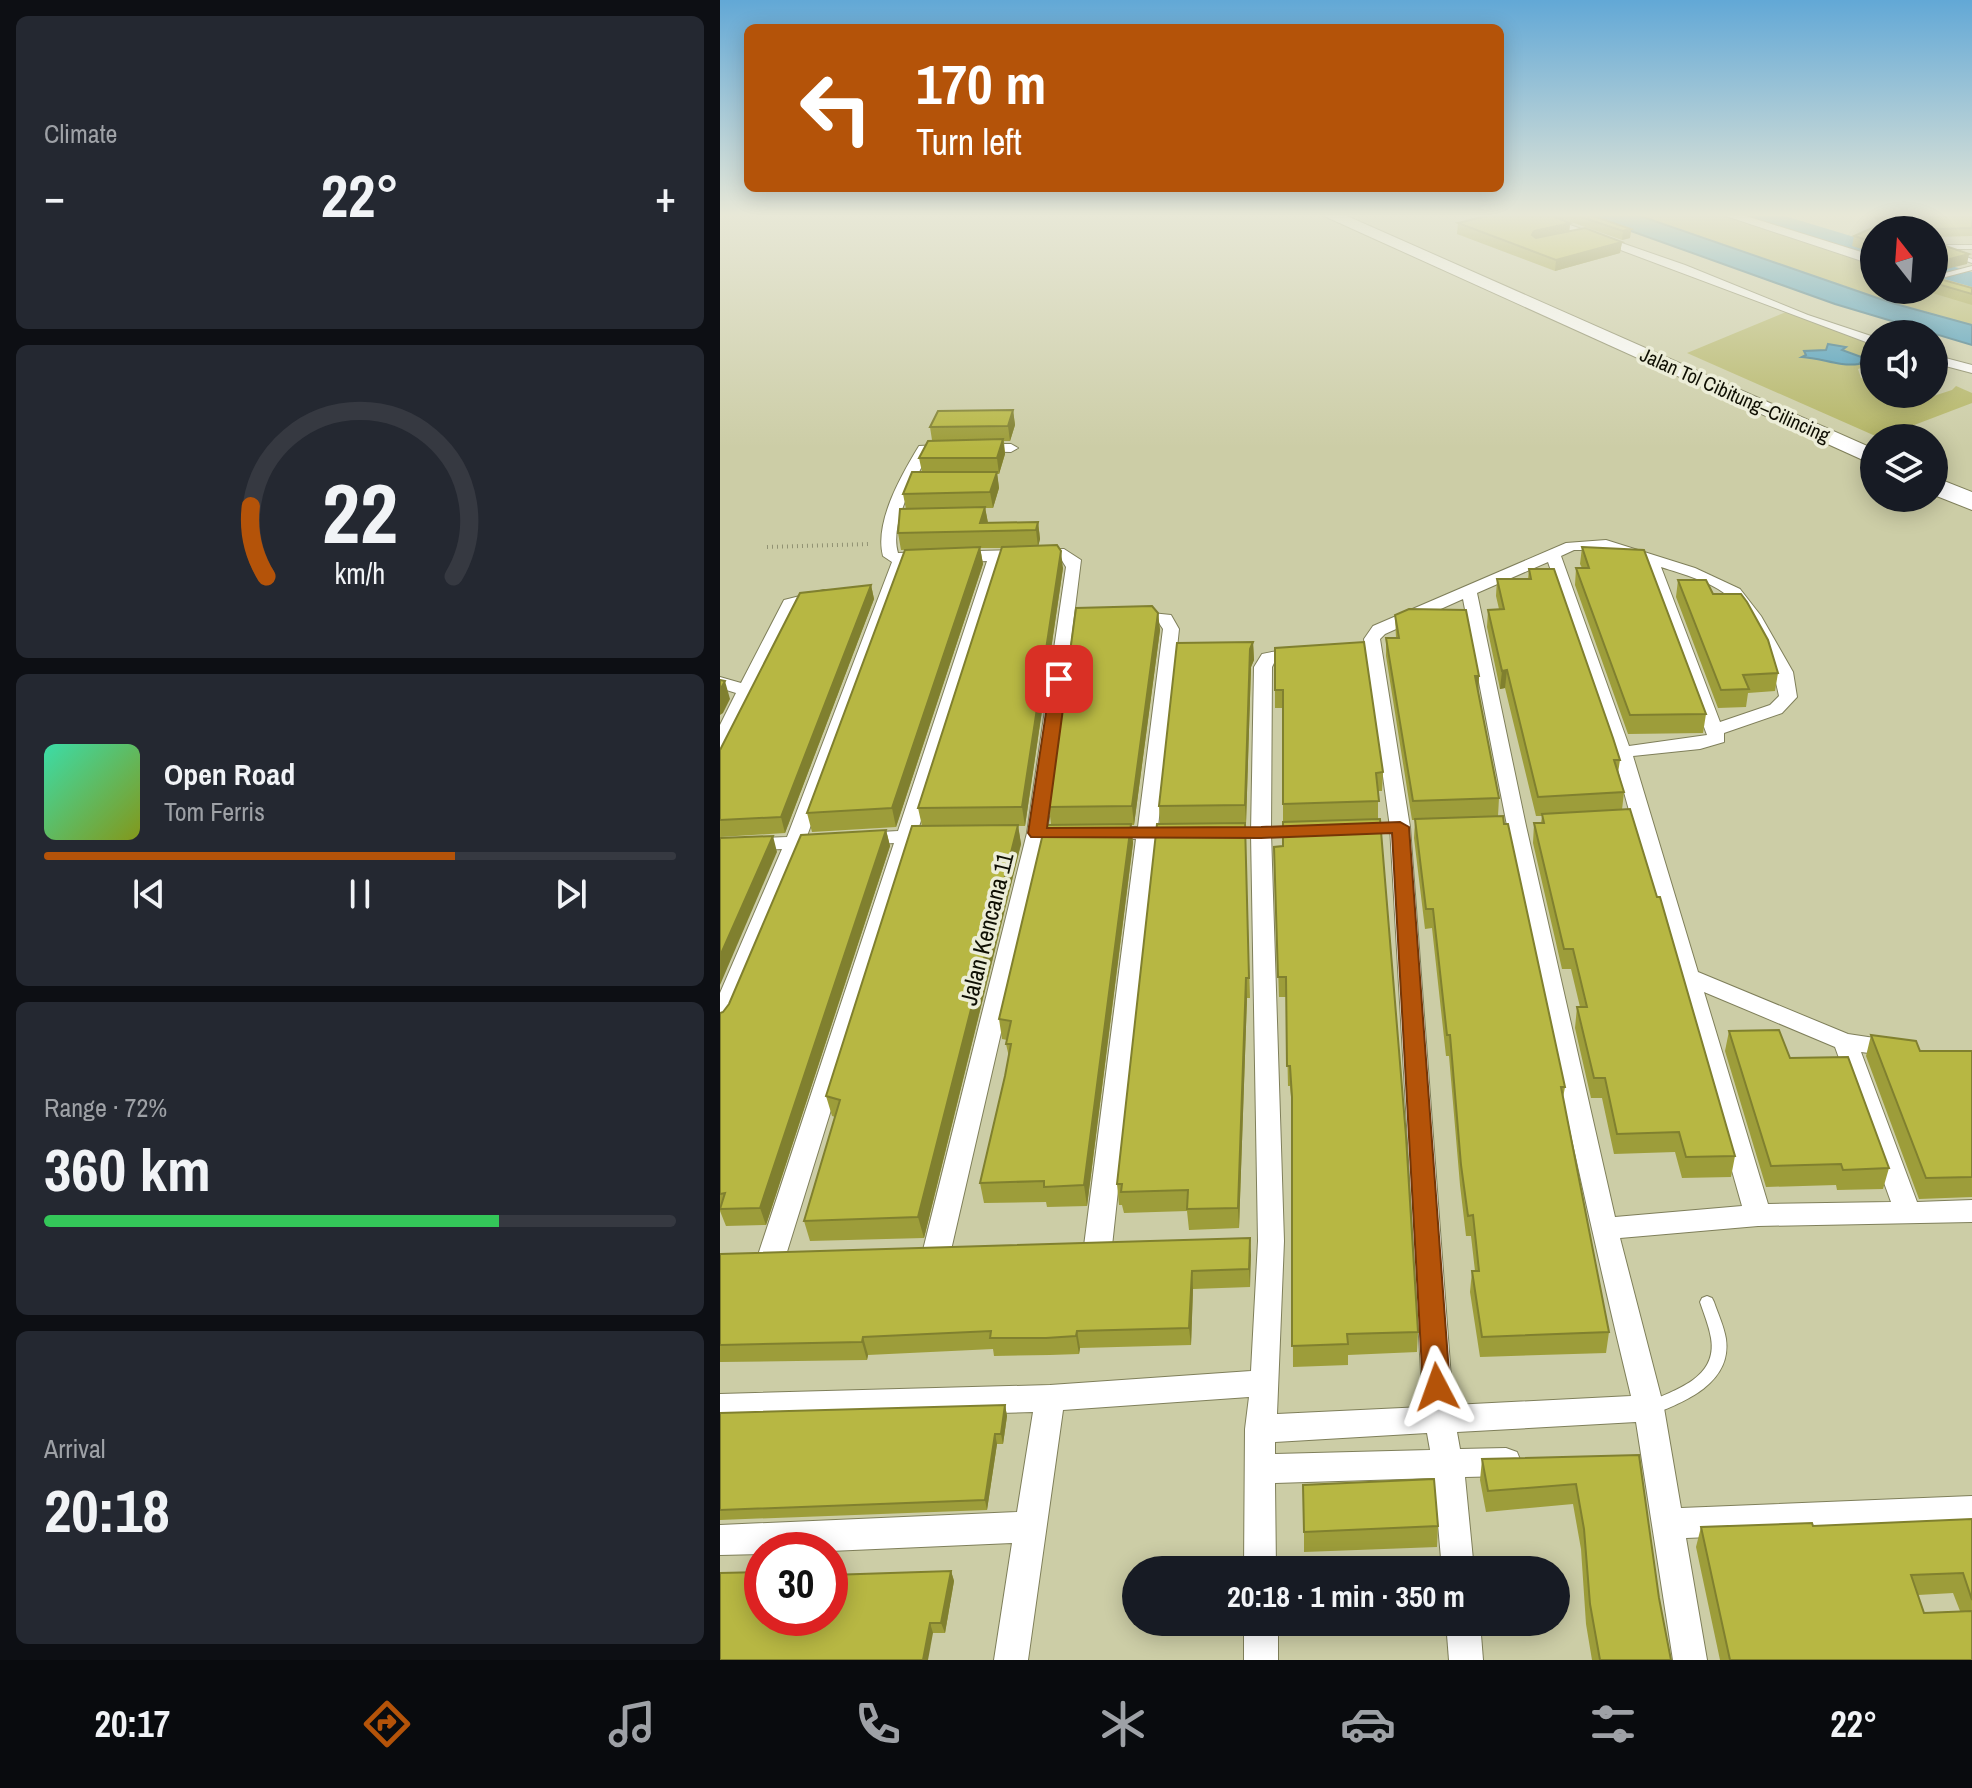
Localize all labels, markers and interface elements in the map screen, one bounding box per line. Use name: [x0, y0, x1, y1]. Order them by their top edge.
text: 170 m: [916, 46, 1046, 121]
icon: left: [784, 56, 888, 160]
text: Climate: [44, 116, 117, 151]
text: Turn left: [916, 118, 1022, 166]
text: 22°: [321, 155, 399, 236]
text: −: [44, 166, 65, 226]
text: +: [655, 166, 676, 226]
north arrow: [1860, 216, 1948, 304]
map controls: [1860, 216, 1948, 512]
button: sound: [1860, 320, 1948, 408]
street label: Jalan Tol Cibitung–Cilincing: [1636, 341, 1834, 449]
button: layers: [1860, 424, 1948, 512]
text: 22: [322, 457, 398, 569]
text: km/h: [335, 554, 385, 593]
pin: [1025, 645, 1093, 713]
icon: arrive: [1037, 657, 1081, 701]
text: Open Road: [164, 754, 295, 794]
text: Tom Ferris: [164, 794, 265, 829]
street label: Jalan Kencana 11: [952, 849, 1020, 1008]
icon: previous: [127, 872, 171, 916]
icon: pause: [338, 872, 382, 916]
icon: next: [549, 872, 593, 916]
text: Range · 72%: [44, 1090, 167, 1125]
text: 360 km: [44, 1129, 211, 1210]
position arrow: [1395, 1345, 1479, 1429]
text: Arrival: [44, 1431, 106, 1466]
text: 20:18: [44, 1470, 170, 1551]
speed limit sign: 30: [744, 1532, 848, 1636]
text: 20:18 · 1 min · 350 m: [1227, 1576, 1465, 1616]
icon: directions: [359, 1696, 415, 1752]
icon: music: [604, 1696, 660, 1752]
icon: phone: [850, 1696, 906, 1752]
icon: climate: [1095, 1696, 1151, 1752]
icon: car: [1340, 1696, 1396, 1752]
icon: filters: [1585, 1696, 1641, 1752]
text: 20:17: [95, 1700, 170, 1748]
text: 22°: [1830, 1700, 1877, 1748]

